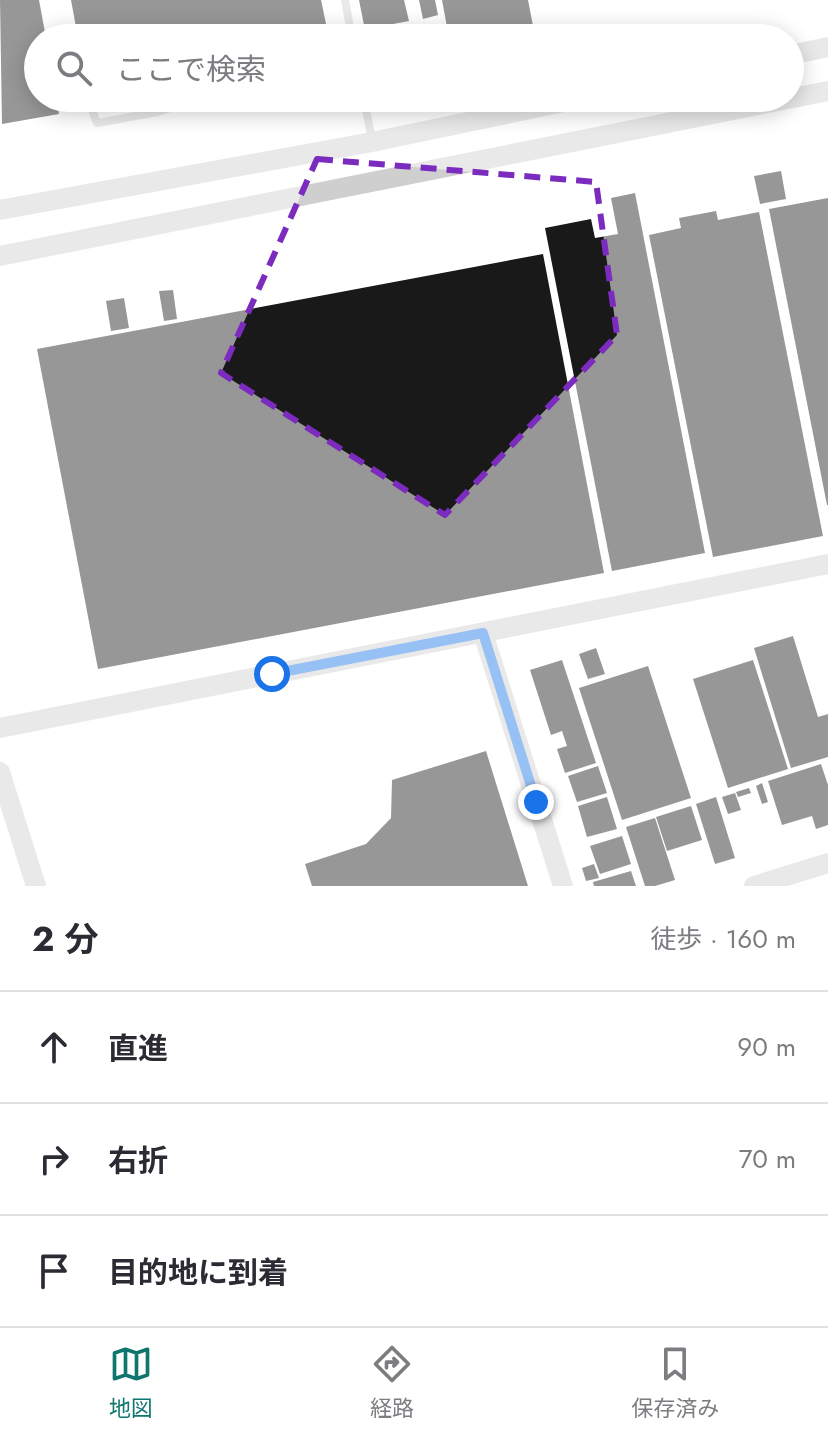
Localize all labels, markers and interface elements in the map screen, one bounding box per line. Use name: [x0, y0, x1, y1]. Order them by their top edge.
search box: [24, 24, 804, 112]
icon: search: [52, 46, 96, 90]
text: ここで検索: [116, 48, 266, 91]
route start: [254, 656, 290, 692]
route end: [518, 784, 554, 820]
text: 2 分: [32, 915, 99, 964]
text: 徒歩 · 160 m: [650, 920, 796, 958]
icon: ahead: [32, 1025, 76, 1069]
text: 直進: [108, 1027, 168, 1070]
text: 90 m: [737, 1028, 796, 1066]
icon: right: [32, 1137, 76, 1181]
text: 右折: [108, 1139, 168, 1182]
text: 70 m: [739, 1140, 796, 1178]
icon: arrive: [32, 1249, 76, 1293]
text: 目的地に到着: [108, 1251, 288, 1294]
tab: 地図: [109, 1342, 153, 1424]
tab: 経路: [370, 1342, 414, 1424]
tab: 保存済み: [631, 1342, 719, 1424]

